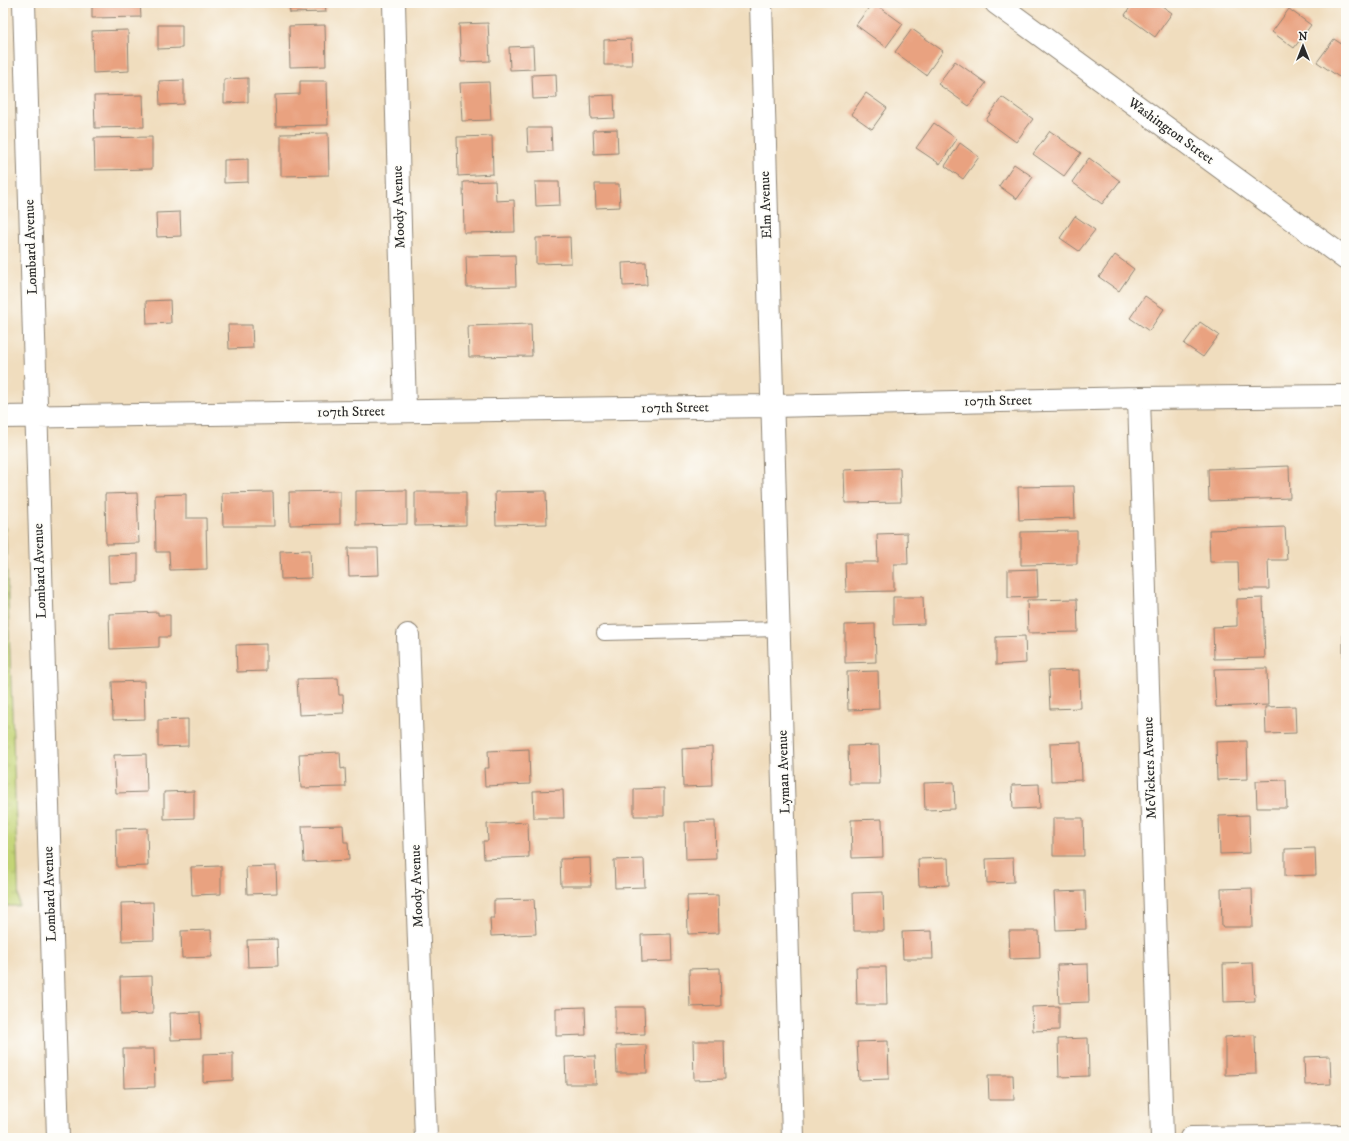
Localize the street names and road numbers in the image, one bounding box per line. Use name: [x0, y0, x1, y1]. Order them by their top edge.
street label: Washington Street: [1123, 93, 1218, 169]
street label: Moody Avenue: [389, 165, 409, 249]
street label: Elm Avenue: [756, 171, 776, 239]
street label: Lombard Avenue: [20, 199, 42, 295]
street label: 107th Street: [964, 391, 1033, 411]
street label: 107th Street: [641, 398, 710, 418]
street label: 107th Street: [317, 402, 386, 422]
street label: Lombard Avenue: [29, 523, 51, 619]
street label: McVickers Avenue: [1139, 716, 1161, 819]
street label: Lyman Avenue: [774, 730, 794, 814]
street label: Moody Avenue: [407, 844, 427, 928]
street label: Lombard Avenue: [39, 846, 61, 942]

